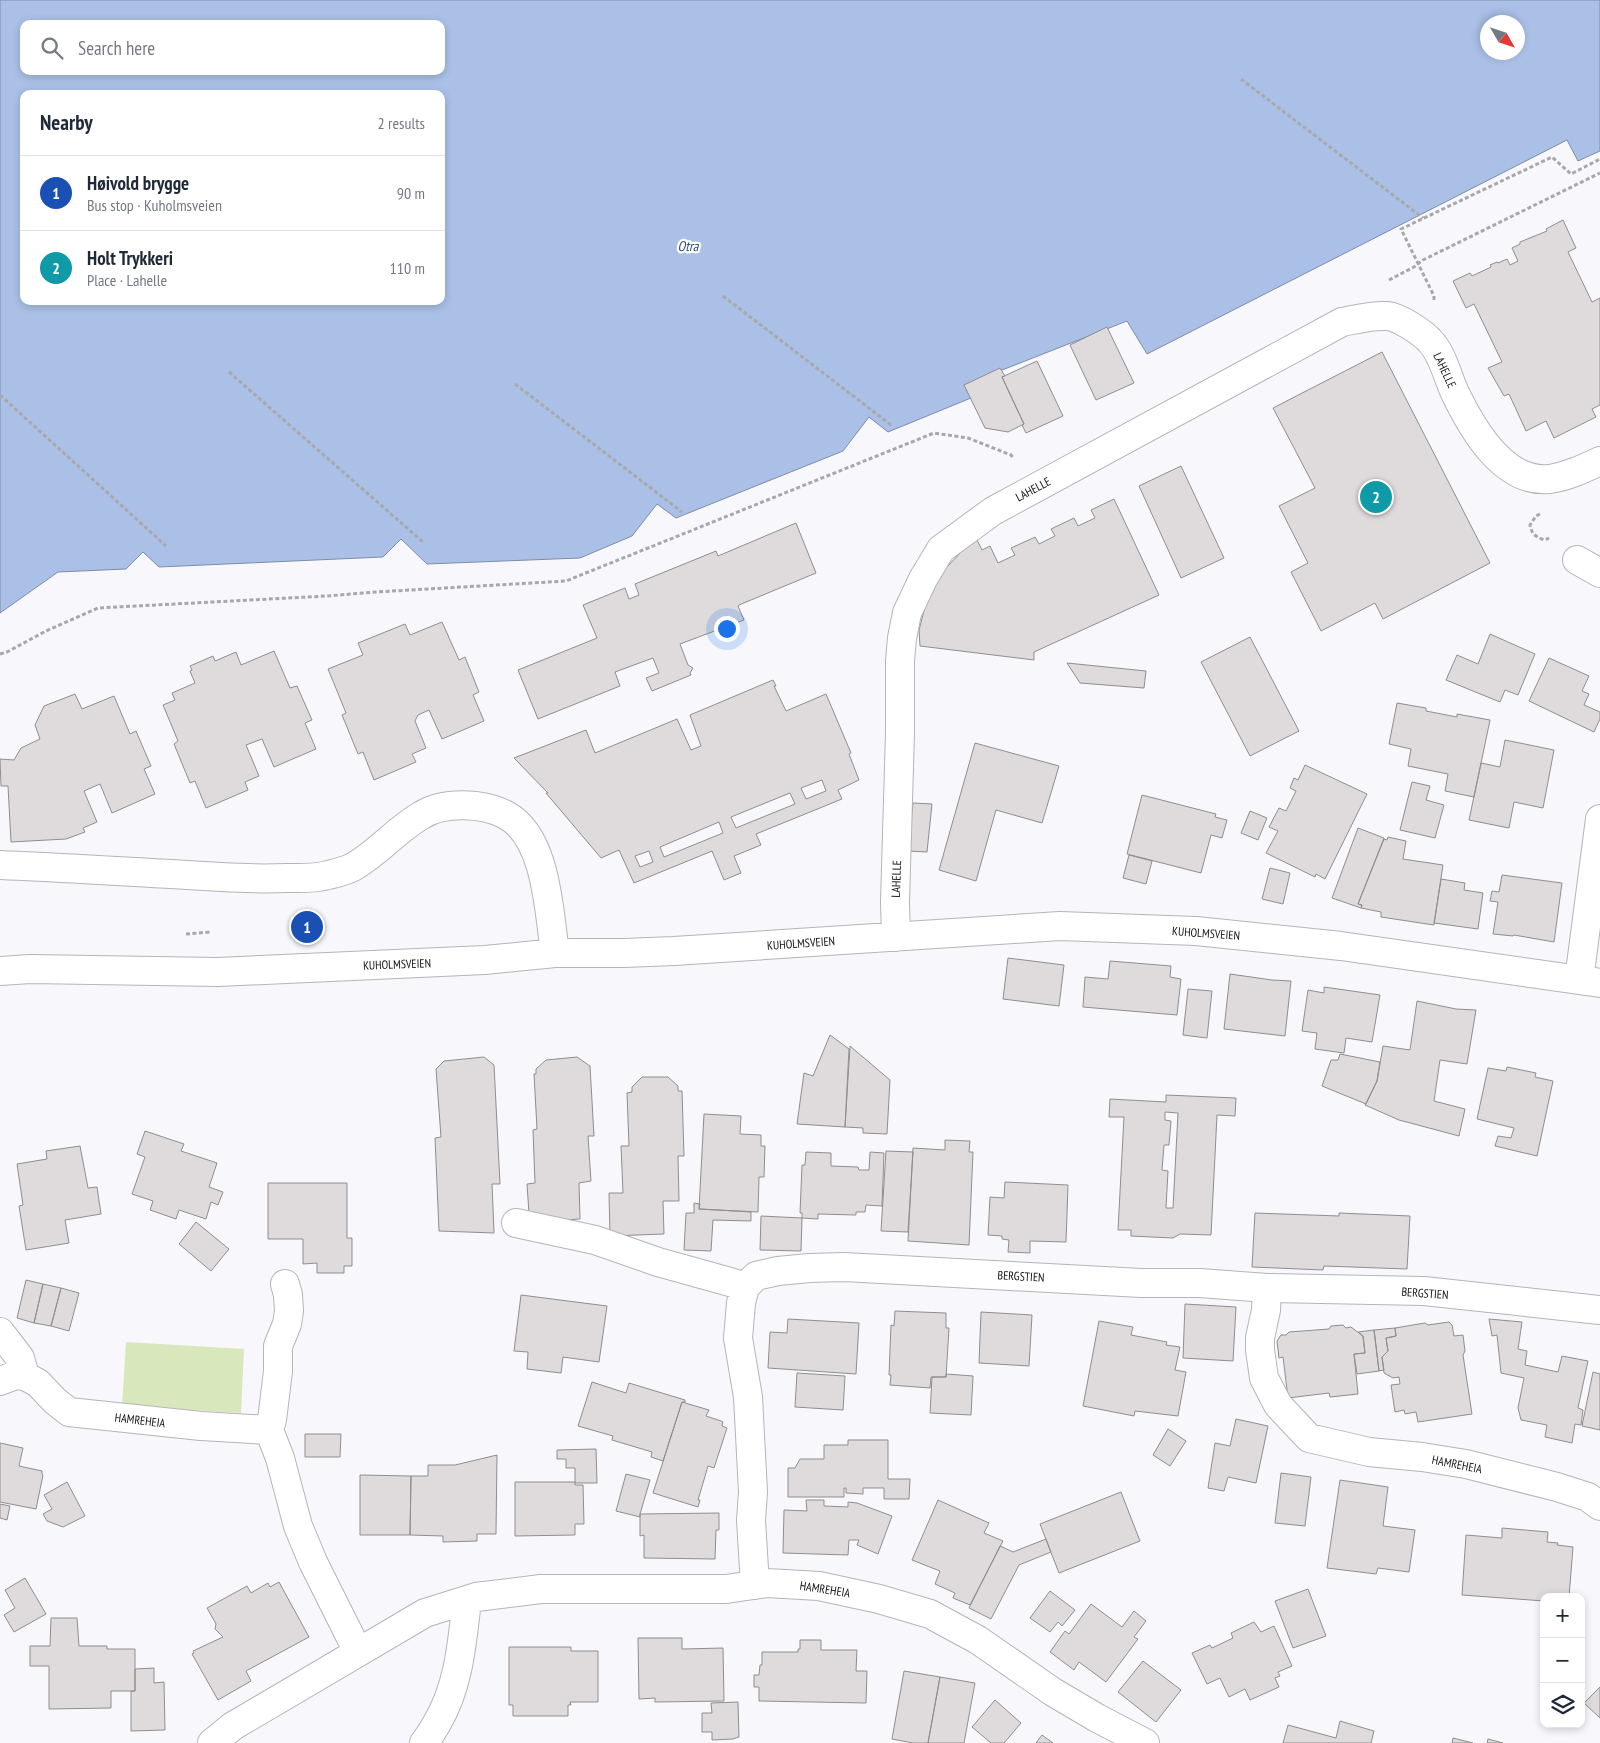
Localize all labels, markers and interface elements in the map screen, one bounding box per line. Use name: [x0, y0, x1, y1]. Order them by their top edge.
north arrow: [1480, 15, 1525, 60]
search box: [20, 20, 445, 75]
icon: search: [38, 34, 66, 62]
text: Search here: [78, 36, 155, 60]
text: Nearby: [40, 109, 93, 136]
text: 2 results: [378, 113, 425, 133]
text: Høivold brygge: [87, 171, 189, 195]
text: 1: [52, 183, 60, 203]
text: 90 m: [397, 183, 425, 203]
text: Bus stop · Kuholmsveien: [87, 195, 222, 215]
water label: Otra: [678, 237, 700, 255]
text: Holt Trykkeri: [87, 246, 173, 270]
text: 2: [52, 258, 60, 278]
text: 110 m: [390, 258, 425, 278]
text: Place · Lahelle: [87, 270, 167, 290]
street label: LAHELLE: [1430, 350, 1460, 390]
street label: LAHELLE: [1013, 474, 1053, 504]
pin: 2: [1360, 478, 1392, 516]
your location: [714, 616, 740, 642]
street label: LAHELLE: [888, 860, 904, 898]
pin: 1: [291, 908, 323, 946]
street label: KUHOLMSVEIEN: [1172, 923, 1240, 943]
street label: KUHOLMSVEIEN: [767, 933, 835, 953]
street label: KUHOLMSVEIEN: [363, 955, 431, 973]
street label: BERGSTIEN: [997, 1267, 1045, 1285]
street label: BERGSTIEN: [1401, 1284, 1449, 1302]
street label: HAMREHEIA: [114, 1409, 166, 1431]
street label: HAMREHEIA: [1431, 1452, 1484, 1476]
street label: HAMREHEIA: [799, 1578, 852, 1600]
map controls: [1540, 1593, 1585, 1728]
button: +: [1540, 1593, 1585, 1638]
button: −: [1540, 1638, 1585, 1683]
button: layers: [1540, 1683, 1585, 1728]

